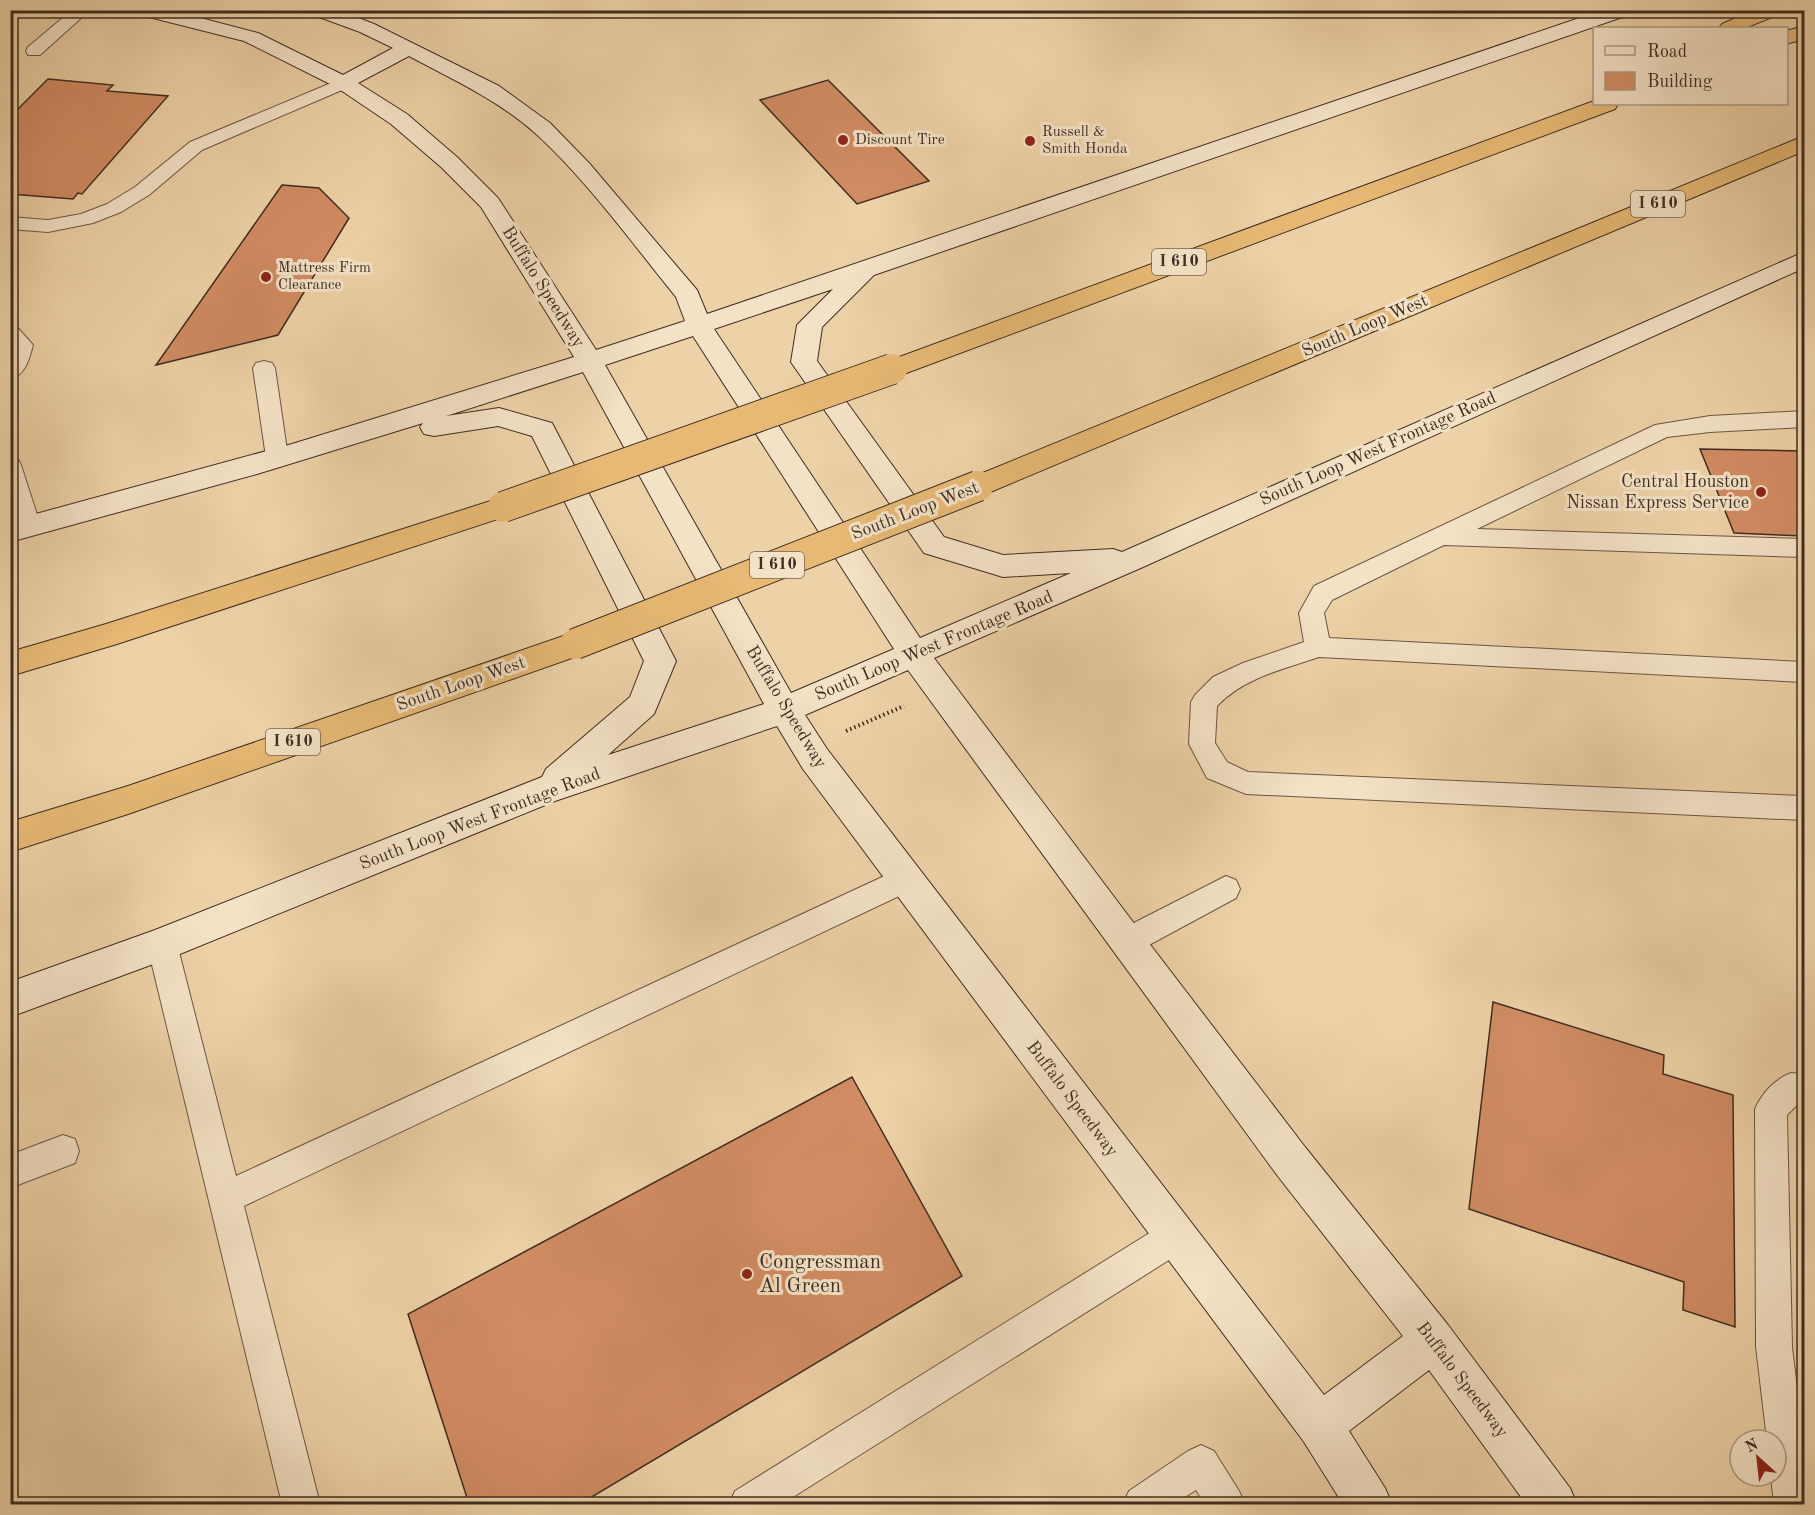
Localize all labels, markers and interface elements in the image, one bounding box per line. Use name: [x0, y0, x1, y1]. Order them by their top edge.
legend: [1593, 27, 1788, 105]
text: Road: [1647, 43, 1687, 61]
text: Building: [1647, 73, 1713, 91]
place label: Russell & Smith Honda: [1042, 125, 1128, 157]
marker: Discount Tire: [836, 133, 850, 147]
place label: Discount Tire: [855, 133, 945, 148]
marker: Russell & Smith Honda: [1023, 134, 1037, 148]
road number: I 610: [1631, 191, 1685, 217]
street label: Buffalo Speedway: [498, 223, 588, 351]
road number: I 610: [1152, 249, 1206, 275]
place label: Mattress Firm Clearance: [278, 261, 371, 293]
marker: Mattress Firm Clearance: [259, 270, 273, 284]
street label: South Loop West: [1299, 291, 1431, 361]
street label: South Loop West Frontage Road: [1257, 389, 1499, 509]
place label: Central Houston Nissan Express Service: [1566, 473, 1749, 512]
street label: South Loop West: [849, 478, 981, 544]
marker: Central Houston Nissan Express Service: [1754, 485, 1768, 499]
road number: I 610: [750, 552, 804, 578]
street label: South Loop West Frontage Road: [812, 588, 1056, 704]
street label: Buffalo Speedway: [742, 643, 830, 772]
street label: South Loop West: [394, 654, 528, 714]
road number: I 610: [266, 729, 320, 755]
street label: South Loop West Frontage Road: [357, 765, 603, 873]
street label: Buffalo Speedway: [1023, 1038, 1121, 1161]
place label: Congressman Al Green: [759, 1252, 881, 1297]
marker: Congressman Al Green: [740, 1267, 754, 1281]
street label: Buffalo Speedway: [1413, 1319, 1511, 1442]
north arrow: [1728, 1428, 1788, 1488]
text: N: [1743, 1436, 1762, 1456]

